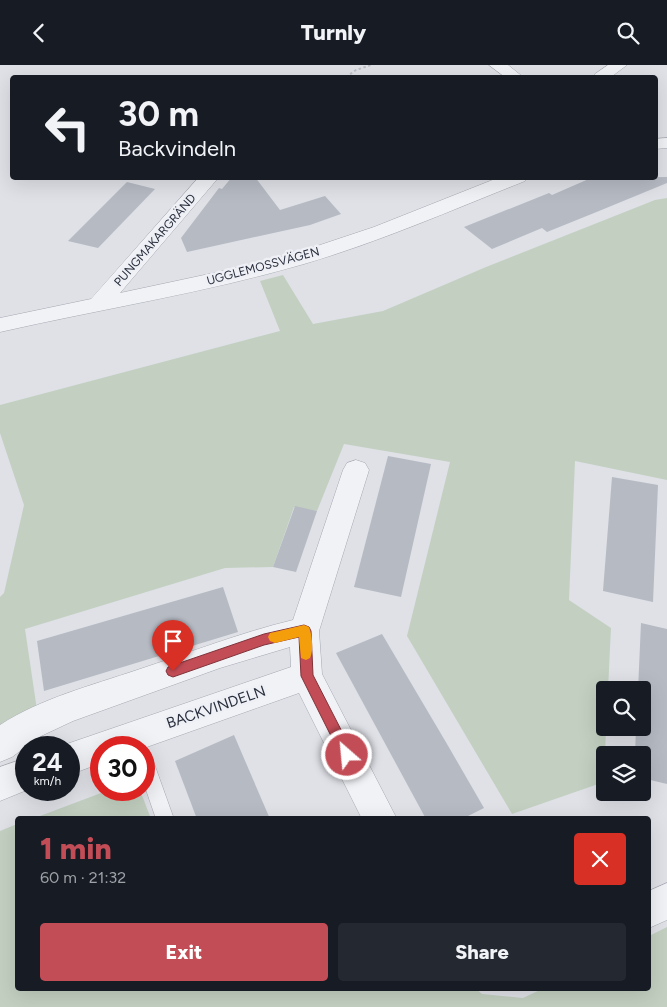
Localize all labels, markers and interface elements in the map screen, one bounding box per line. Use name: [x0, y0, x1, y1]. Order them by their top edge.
icon: back: [25, 19, 53, 47]
text: Turnly: [301, 19, 366, 46]
icon: search: [614, 19, 642, 47]
text: 30 m: [118, 93, 199, 135]
icon: left: [35, 95, 100, 160]
text: Backvindeln: [118, 135, 236, 162]
street label: PUNGMAKARGRÄND: [111, 191, 199, 289]
street label: UGGLEMOSSVÄGEN: [205, 244, 321, 288]
pin: [152, 620, 194, 671]
icon: arrive: [159, 627, 187, 655]
map controls: [596, 681, 651, 801]
button: search: [596, 681, 651, 736]
street label: BACKVINDELN: [164, 682, 268, 732]
position arrow: [320, 728, 372, 780]
speed limit sign: 30: [90, 736, 155, 801]
button: layers: [596, 746, 651, 801]
text: 24: [32, 747, 63, 777]
text: km/h: [34, 774, 61, 788]
text: 1 min: [40, 830, 112, 867]
button: close: [574, 833, 626, 885]
text: 60 m · 21:32: [40, 868, 126, 887]
button: Exit: [40, 923, 328, 981]
button: Share: [338, 923, 626, 981]

